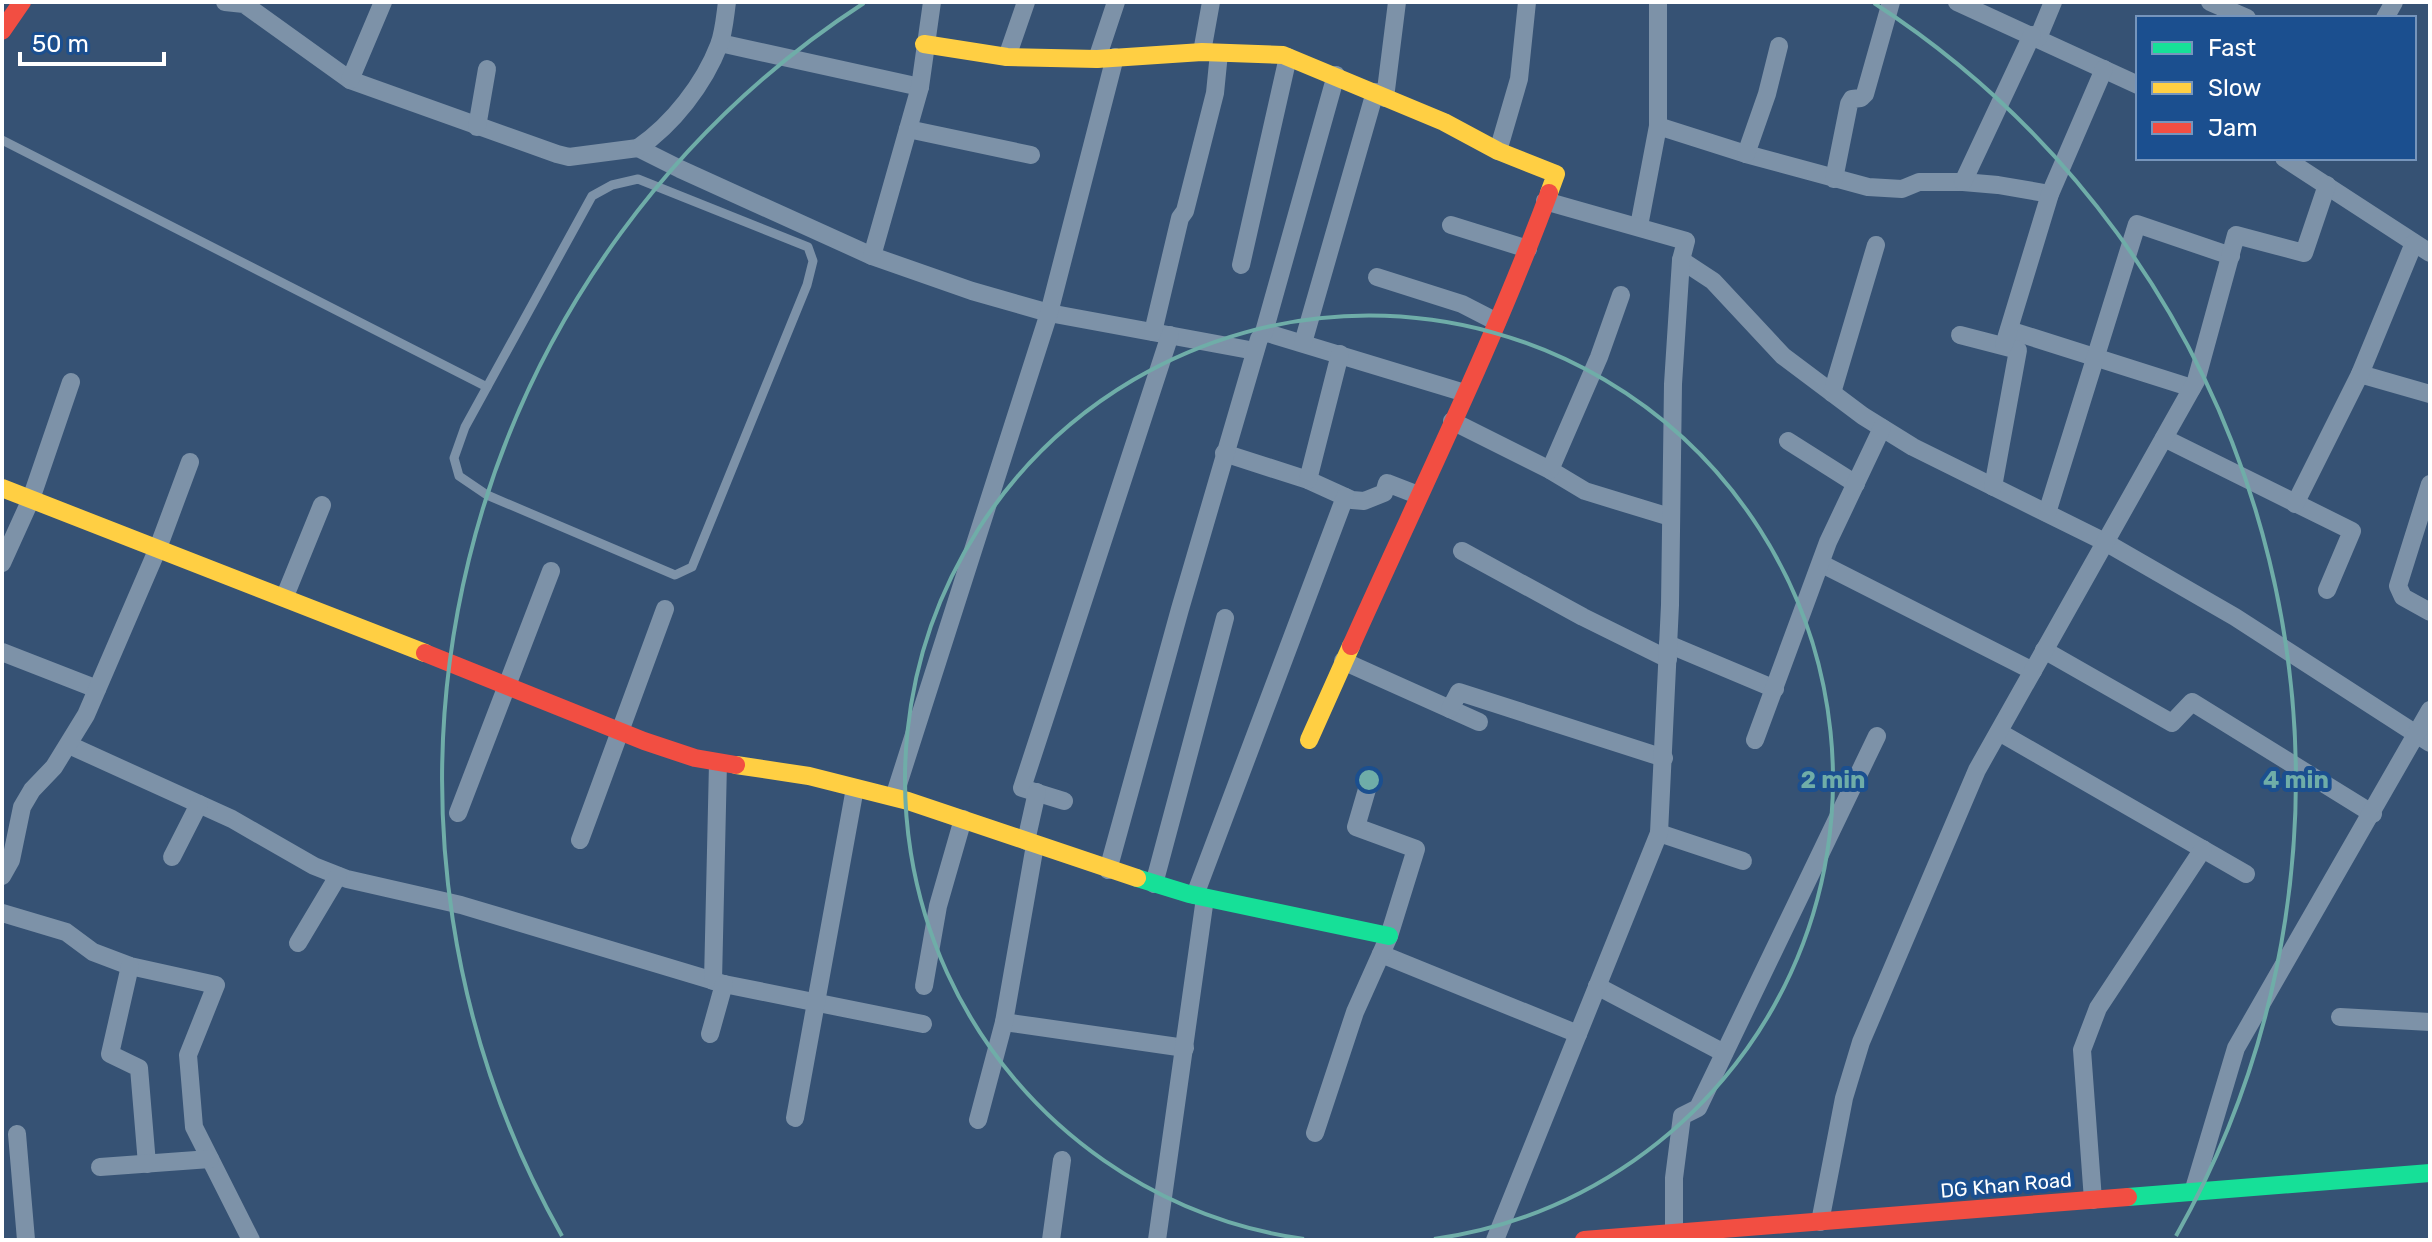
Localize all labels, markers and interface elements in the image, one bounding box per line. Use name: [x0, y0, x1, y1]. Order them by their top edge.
scale bar: [20, 16, 164, 66]
legend: [2136, 16, 2416, 160]
text: 50 m: [32, 30, 89, 58]
text: Fast: [2208, 34, 2256, 62]
text: Slow: [2208, 74, 2261, 102]
text: Jam: [2208, 114, 2258, 142]
centre of rings: [1355, 766, 1383, 794]
text: 2 min: [1801, 766, 1866, 794]
text: 4 min: [2263, 766, 2329, 794]
street label: DG Khan Road: [1939, 1167, 2073, 1203]

